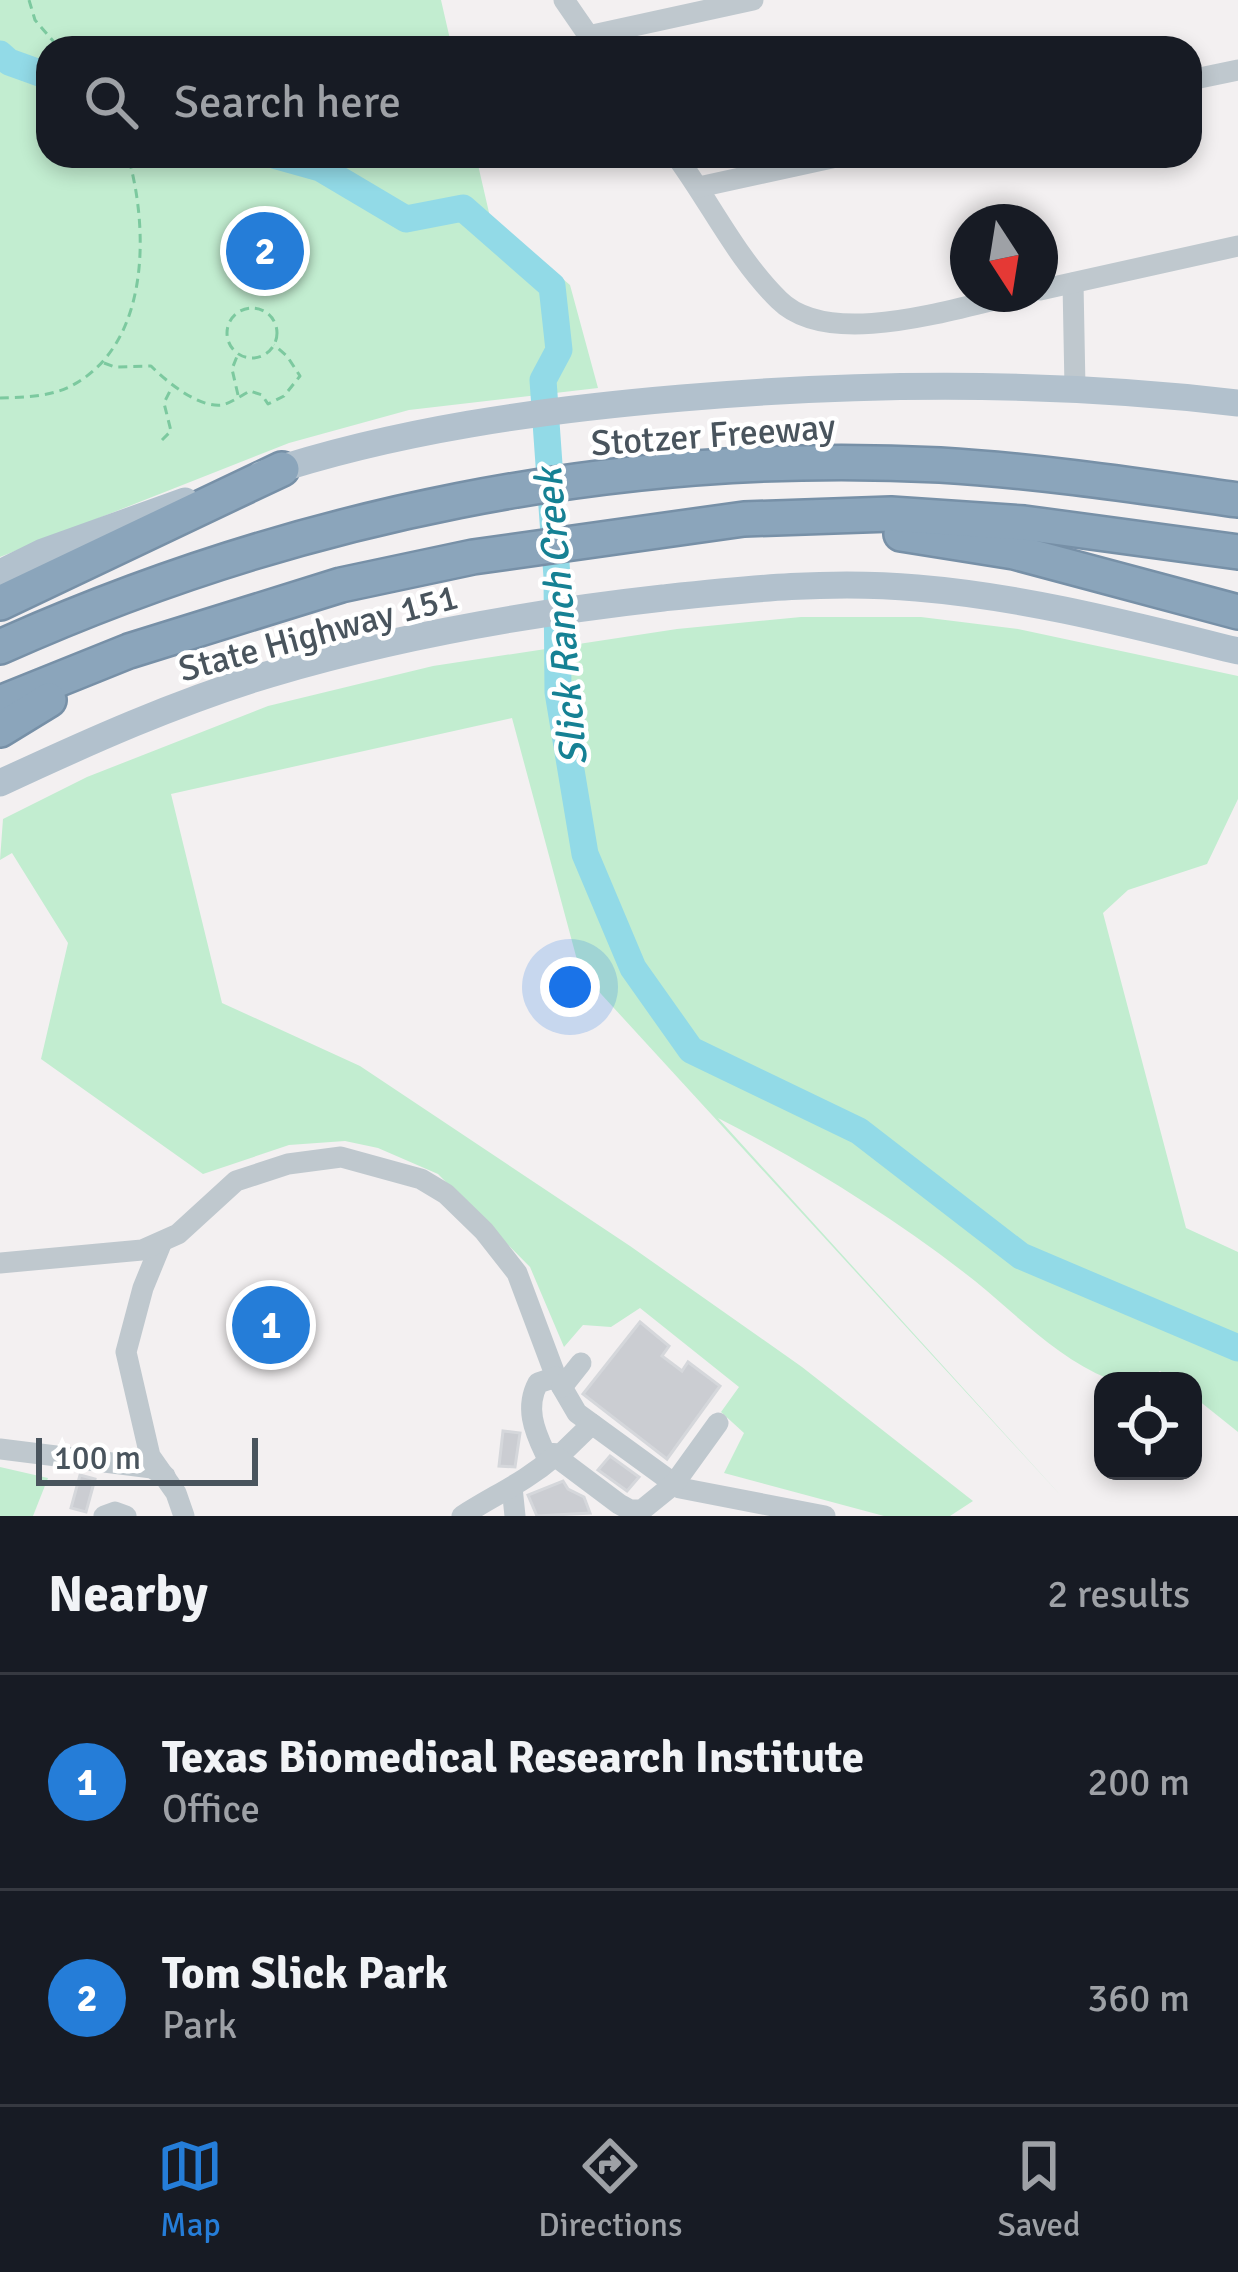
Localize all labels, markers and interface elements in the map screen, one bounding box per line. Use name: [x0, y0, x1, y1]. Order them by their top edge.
search box: [36, 36, 1202, 168]
icon: search: [78, 69, 144, 135]
text: Search here: [174, 75, 401, 130]
north arrow: [950, 204, 1058, 312]
pin: 2: [226, 206, 304, 296]
street label: Stotzer Freeway: [589, 404, 837, 466]
water label: Slick Ranch Creek: [524, 463, 598, 768]
street label: State Highway 151: [174, 575, 463, 692]
your location: [540, 957, 600, 1017]
pin: 1: [232, 1280, 310, 1370]
map controls: [1094, 1372, 1202, 1480]
button: locate: [1094, 1372, 1202, 1480]
scale bar: [36, 1432, 258, 1485]
text: 100 m: [54, 1438, 141, 1479]
text: Nearby: [48, 1563, 208, 1626]
text: 2 results: [1047, 1570, 1190, 1618]
text: Texas Biomedical Research Institute: [162, 1730, 864, 1785]
text: 1: [76, 1758, 98, 1806]
text: 200 m: [1087, 1758, 1190, 1806]
text: Office: [162, 1785, 260, 1833]
text: Tom Slick Park: [162, 1946, 448, 2001]
text: 2: [76, 1974, 98, 2022]
text: 360 m: [1087, 1974, 1190, 2022]
text: Park: [162, 2001, 237, 2049]
tab: Map: [157, 2133, 223, 2246]
tab: Directions: [538, 2133, 683, 2246]
tab: Saved: [997, 2133, 1081, 2246]

